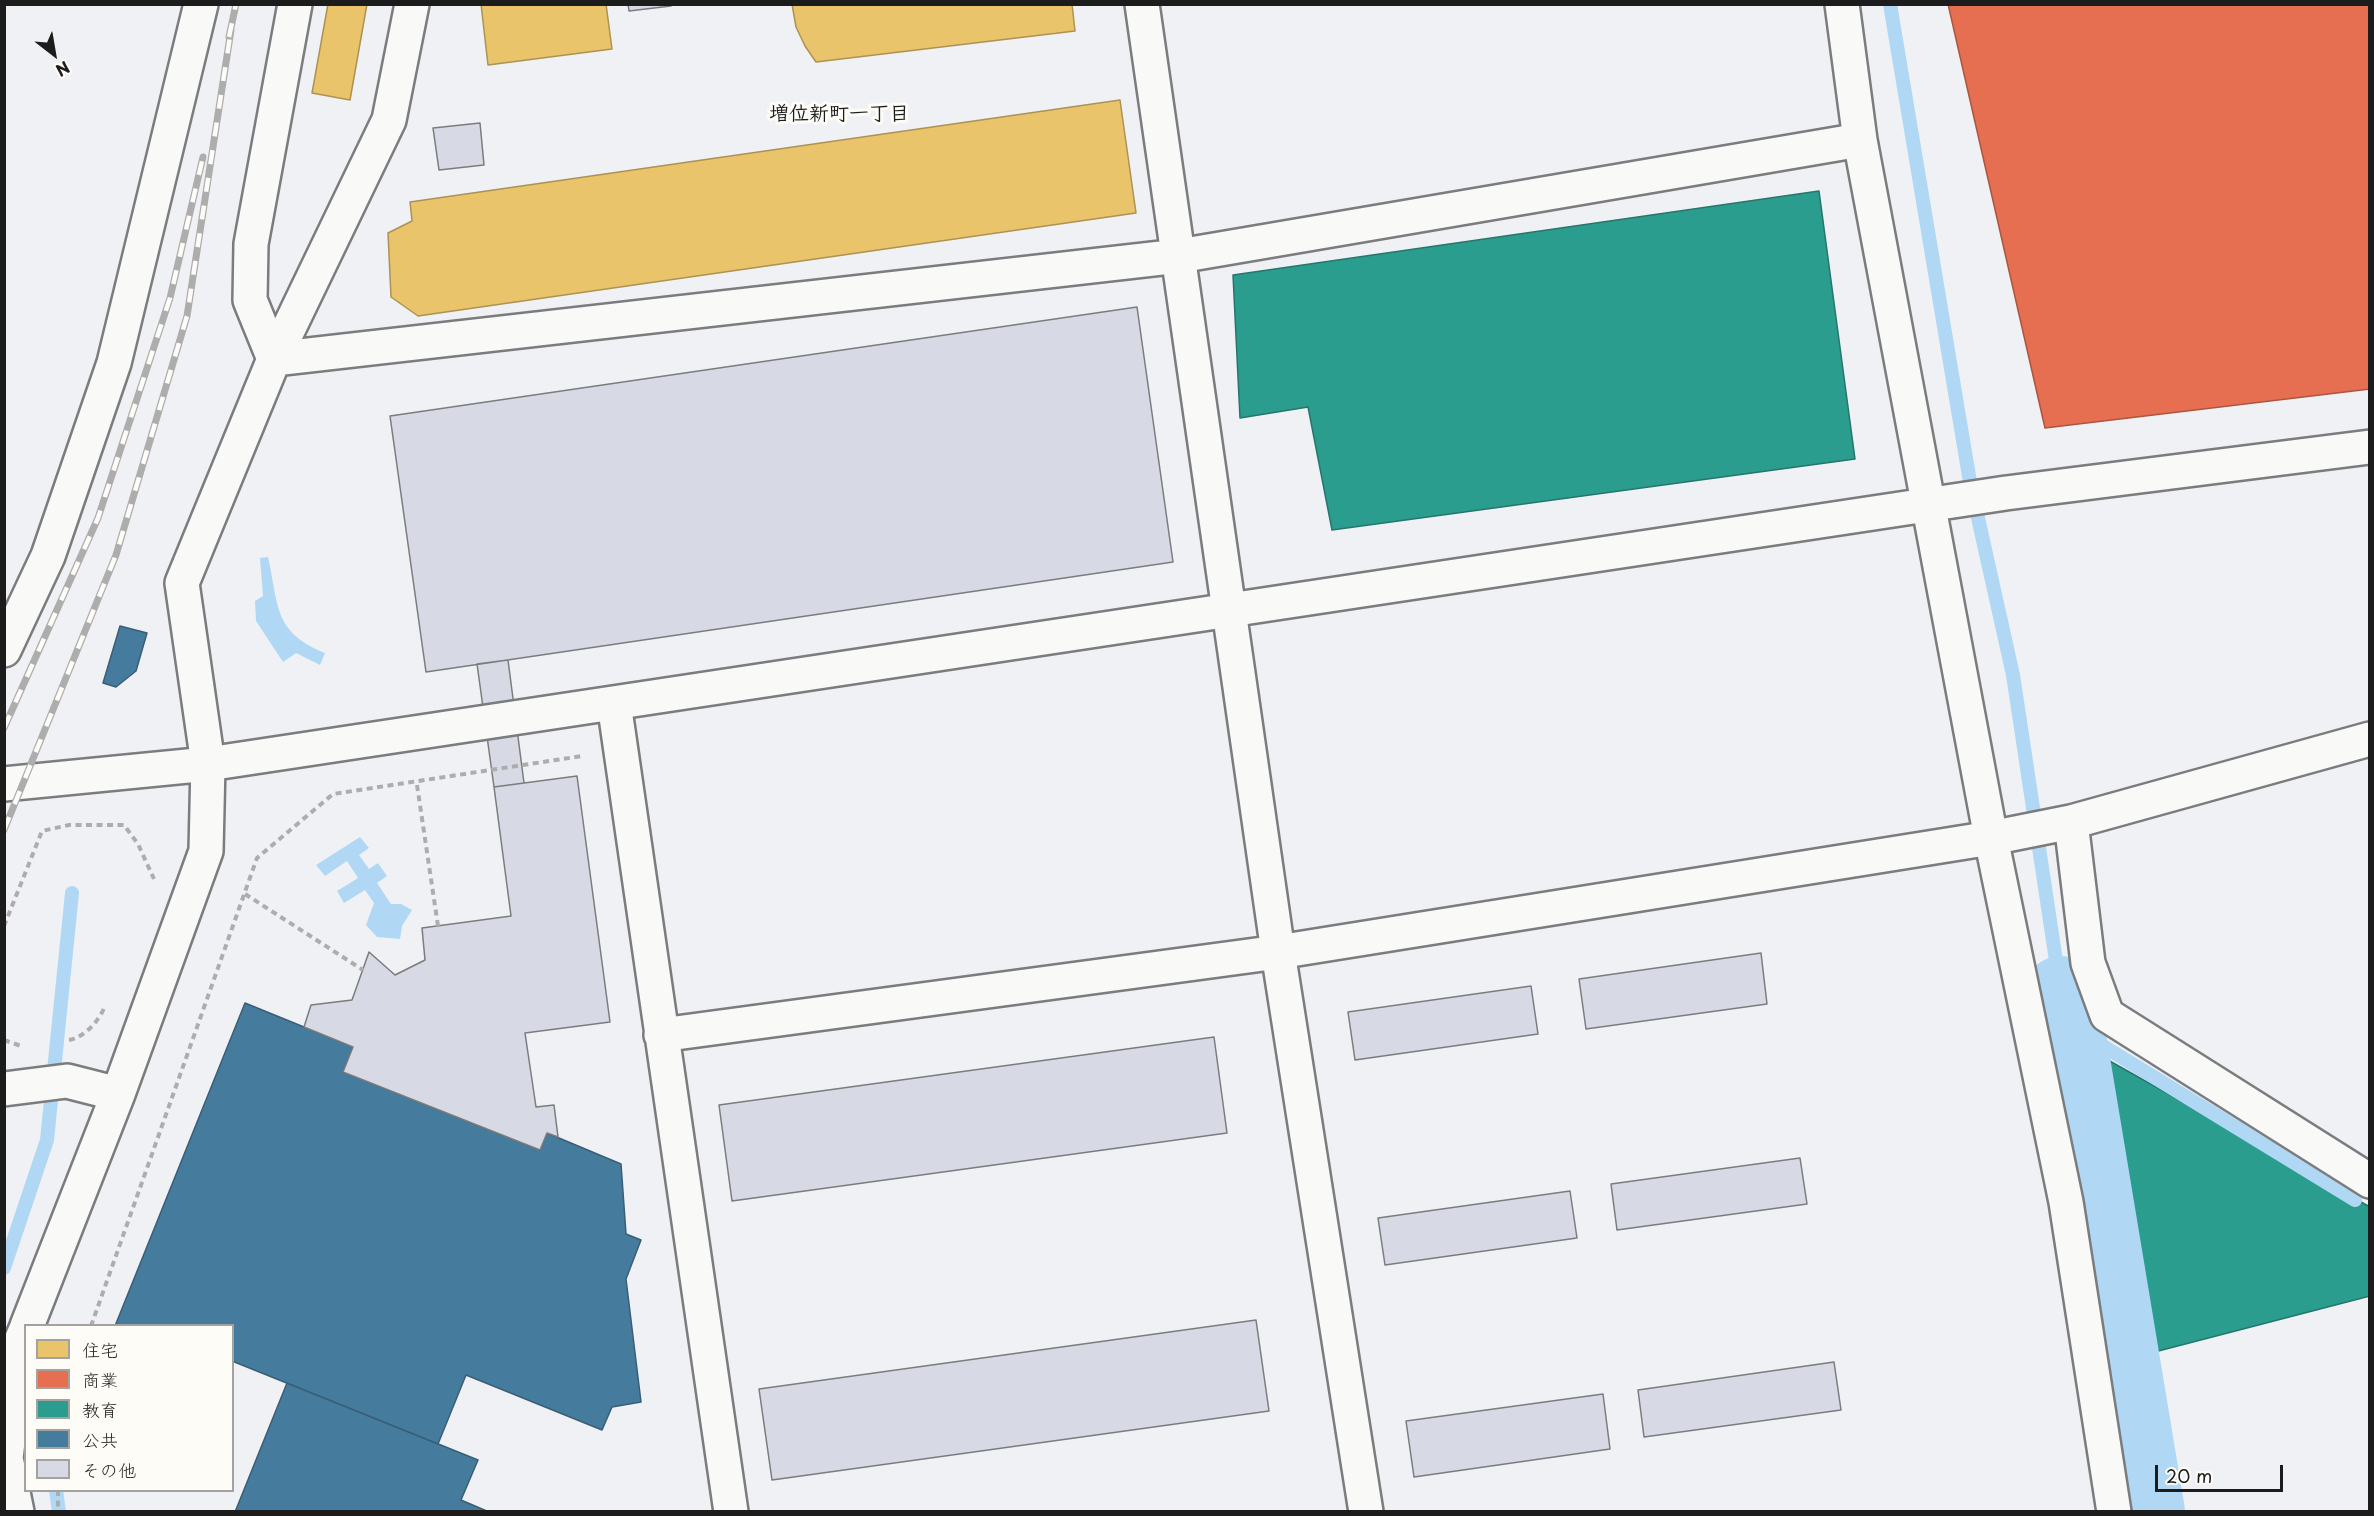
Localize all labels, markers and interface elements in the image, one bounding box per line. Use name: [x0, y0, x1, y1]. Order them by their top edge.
north arrow: [24, 24, 84, 84]
text: N: [52, 56, 75, 83]
district label: 増位新町一丁目: [769, 102, 909, 126]
legend: [24, 1324, 234, 1492]
text: 住宅: [82, 1336, 118, 1363]
text: 商業: [82, 1366, 118, 1393]
text: 教育: [82, 1396, 118, 1423]
text: 公共: [82, 1426, 118, 1453]
scale bar: [2158, 1453, 2286, 1491]
text: その他: [82, 1456, 136, 1483]
text: 20 m: [2166, 1462, 2212, 1489]

